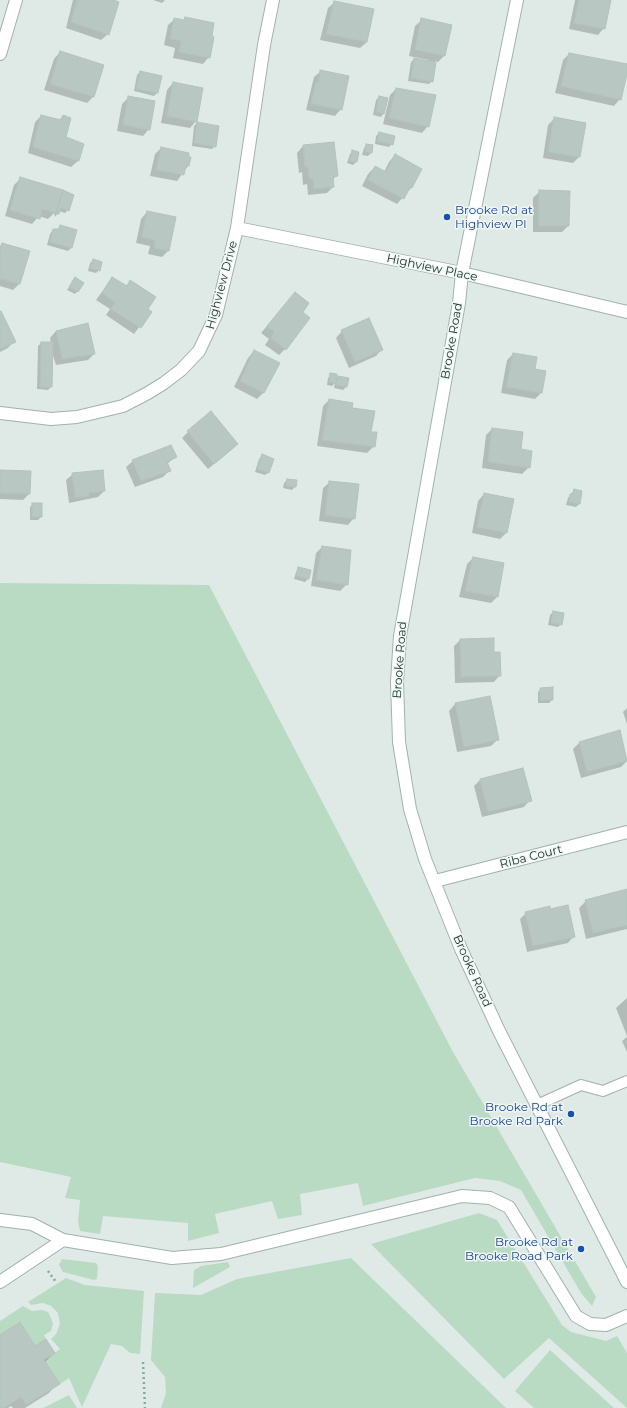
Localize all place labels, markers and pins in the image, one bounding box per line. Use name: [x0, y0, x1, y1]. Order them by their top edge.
place label: Brooke Rd at Highview Pl: [455, 203, 533, 231]
marker: Brooke Rd at Highview Pl: [442, 212, 452, 222]
place label: Brooke Rd at Brooke Rd Park: [470, 1100, 563, 1128]
marker: Brooke Rd at Brooke Rd Park: [566, 1109, 576, 1119]
place label: Brooke Rd at Brooke Road Park: [465, 1235, 573, 1263]
marker: Brooke Rd at Brooke Road Park: [576, 1244, 586, 1254]

